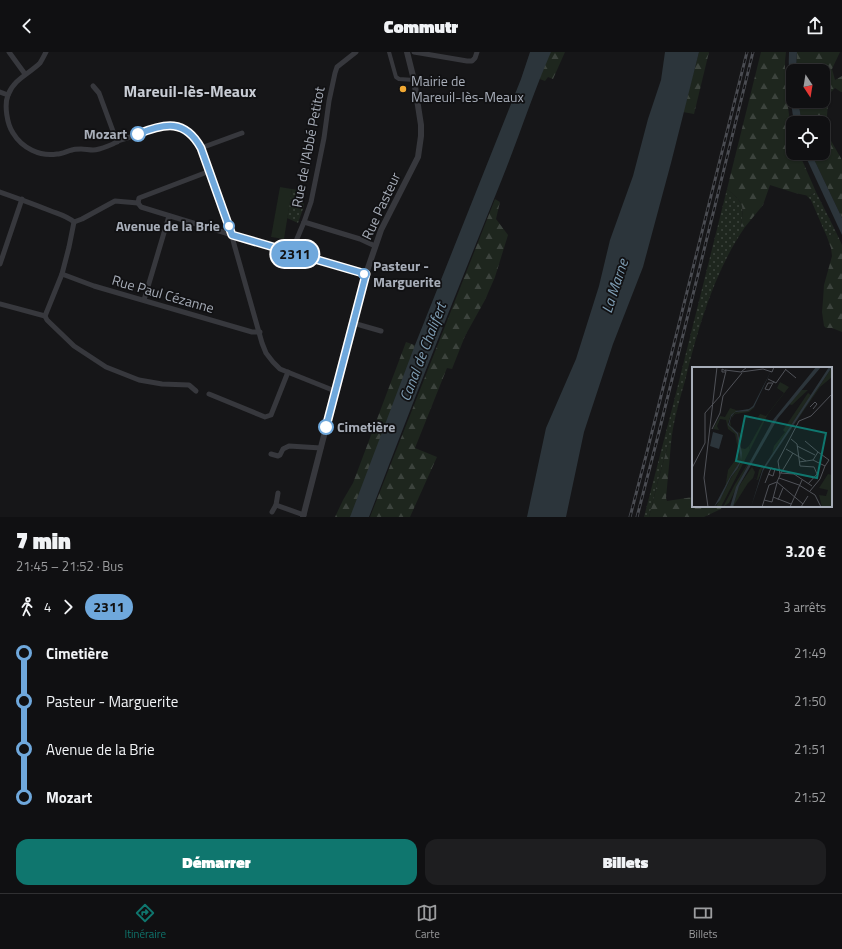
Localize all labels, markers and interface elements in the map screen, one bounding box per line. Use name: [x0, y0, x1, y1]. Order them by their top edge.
text: Commutr: [384, 13, 458, 40]
icon: back: [16, 15, 38, 37]
icon: share: [804, 15, 826, 37]
north arrow: [786, 64, 830, 108]
map controls: [786, 64, 830, 160]
place label: Mairie de Mareuil-lès-Meaux: [411, 70, 524, 107]
district label: Mareuil-lès-Meaux: [124, 79, 257, 103]
street label: Rue de l'Abbé Petitot: [285, 84, 330, 209]
marker: Mairie de Mareuil-lès-Meaux: [398, 84, 408, 94]
button: locate: [786, 116, 830, 160]
place label: Mozart: [84, 123, 127, 144]
marker: Mozart: [130, 126, 146, 142]
street label: Rue Pasteur: [356, 169, 405, 243]
place label: Avenue de la Brie: [116, 215, 220, 236]
marker: Avenue de la Brie: [223, 220, 235, 232]
line badge: 2311: [267, 241, 323, 267]
text: 2311: [279, 243, 311, 264]
place label: Pasteur - Marguerite: [373, 255, 441, 292]
water label: La Marne: [595, 255, 634, 316]
marker: Pasteur - Marguerite: [358, 268, 370, 280]
street label: Rue Paul Cézanne: [110, 269, 217, 318]
water label: Canal de Chalifert: [393, 297, 453, 404]
inset map: [692, 367, 832, 507]
place label: Cimetière: [337, 416, 395, 437]
marker: Cimetière: [318, 419, 334, 435]
text: 7 min: [16, 524, 71, 558]
text: 3.20 €: [785, 540, 826, 563]
text: 21:45 – 21:52 · Bus: [16, 556, 123, 576]
icon: walk: [16, 596, 38, 618]
icon: forward: [57, 596, 79, 618]
text: 2311: [93, 596, 125, 617]
text: 4: [44, 597, 51, 617]
text: 3 arrêts: [783, 597, 826, 617]
text: Cimetière: [46, 642, 108, 665]
text: 21:49: [794, 643, 826, 663]
text: Pasteur - Marguerite: [46, 690, 178, 713]
text: 21:50: [794, 691, 826, 711]
text: Avenue de la Brie: [46, 738, 155, 761]
text: 21:51: [794, 739, 826, 759]
text: Mozart: [46, 786, 92, 809]
text: 21:52: [794, 787, 826, 807]
button: Démarrer: [16, 839, 417, 885]
button: Billets: [425, 839, 826, 885]
tab: Itinéraire: [125, 902, 166, 942]
tab: Carte: [415, 902, 440, 942]
tab: Billets: [689, 902, 717, 942]

